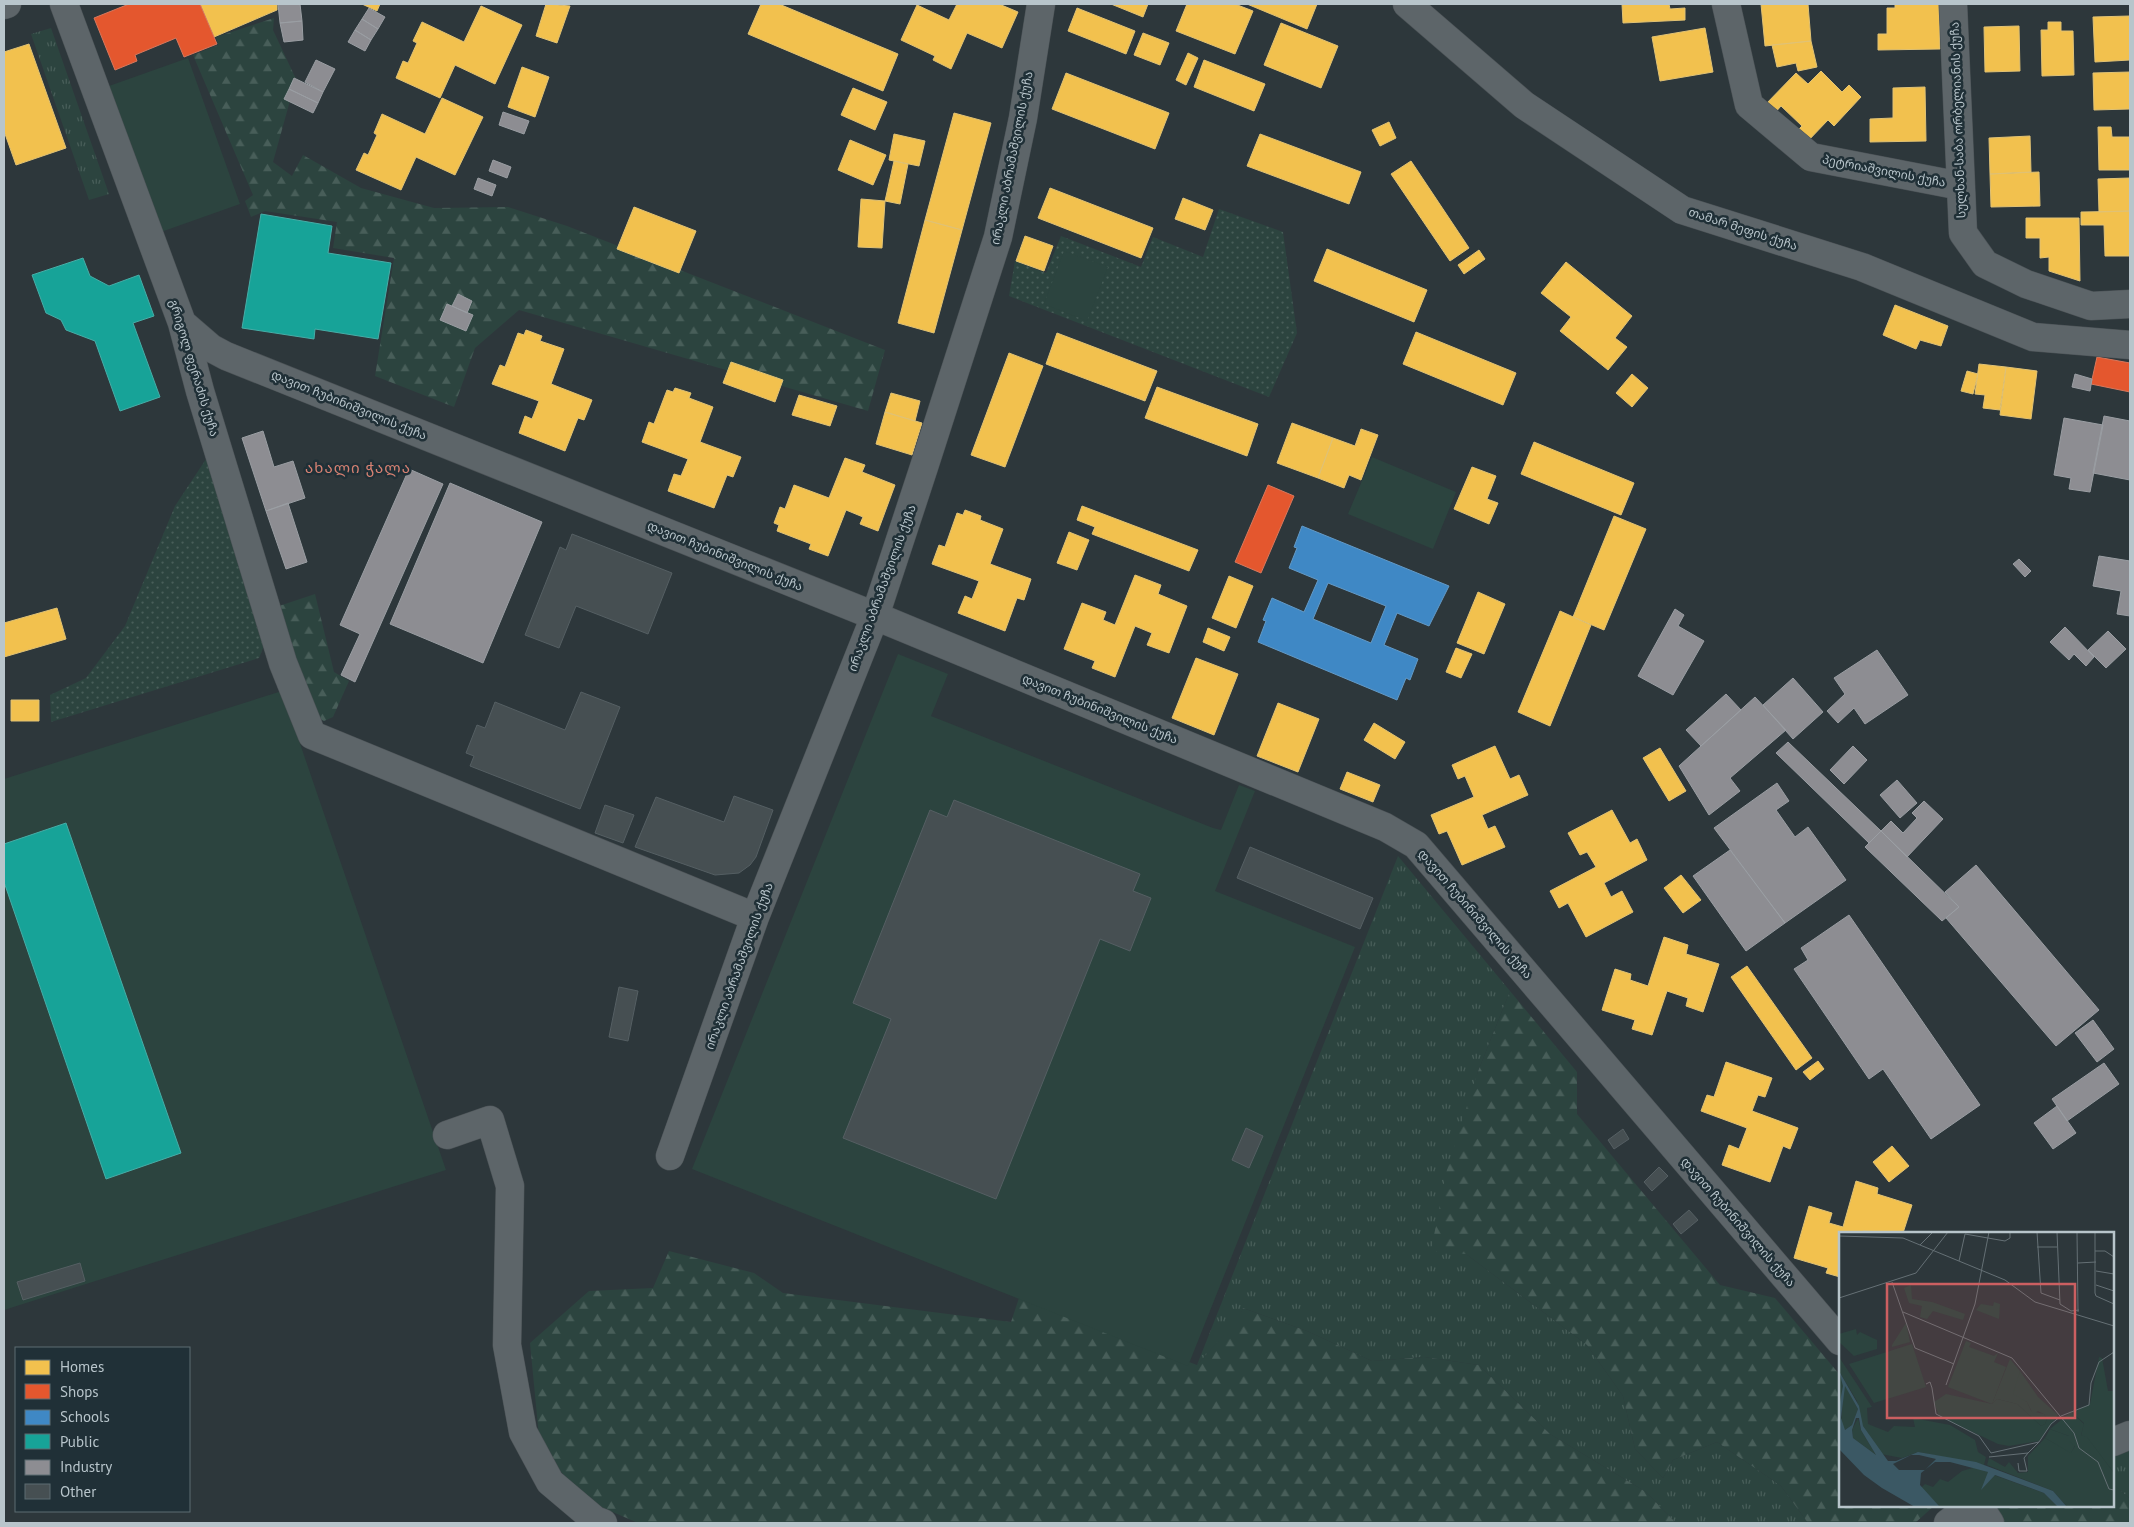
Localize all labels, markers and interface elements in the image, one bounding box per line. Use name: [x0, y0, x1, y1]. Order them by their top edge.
street label: სულხან-საბა ორბელიანის ქუჩა: [1947, 22, 1969, 218]
street label: ირაკლი აბრამაშვილის ქუჩა: [987, 70, 1037, 246]
street label: პეტრიაშვილის ქუჩა: [1821, 151, 1947, 191]
street label: თამარ მეფის ქუჩა: [1687, 204, 1799, 253]
street label: გრიგოლ ფერაძის ქუჩა: [166, 298, 222, 438]
street label: დავით ჩუბინიშვილის ქუჩა: [269, 366, 429, 444]
district label: ახალი ჭალა: [305, 458, 411, 477]
street label: ირაკლი აბრამაშვილის ქუჩა: [844, 502, 920, 674]
street label: დავით ჩუბინიშვილის ქუჩა: [645, 517, 805, 595]
street label: დავით ჩუბინიშვილის ქუჩა: [1020, 670, 1180, 748]
street label: დავით ჩუბინიშვილის ქუჩა: [1414, 846, 1536, 982]
street label: ირაკლი აბრამაშვილის ქუჩა: [701, 880, 777, 1052]
street label: დავით ჩუბინიშვილის ქუჩა: [1677, 1154, 1799, 1290]
inset map: [1839, 1232, 2114, 1507]
legend: [15, 1347, 190, 1512]
text: Homes: [60, 1357, 104, 1376]
text: Shops: [60, 1382, 99, 1401]
text: Schools: [60, 1407, 110, 1426]
text: Public: [60, 1432, 99, 1451]
text: Industry: [60, 1457, 112, 1476]
text: Other: [60, 1482, 96, 1501]

